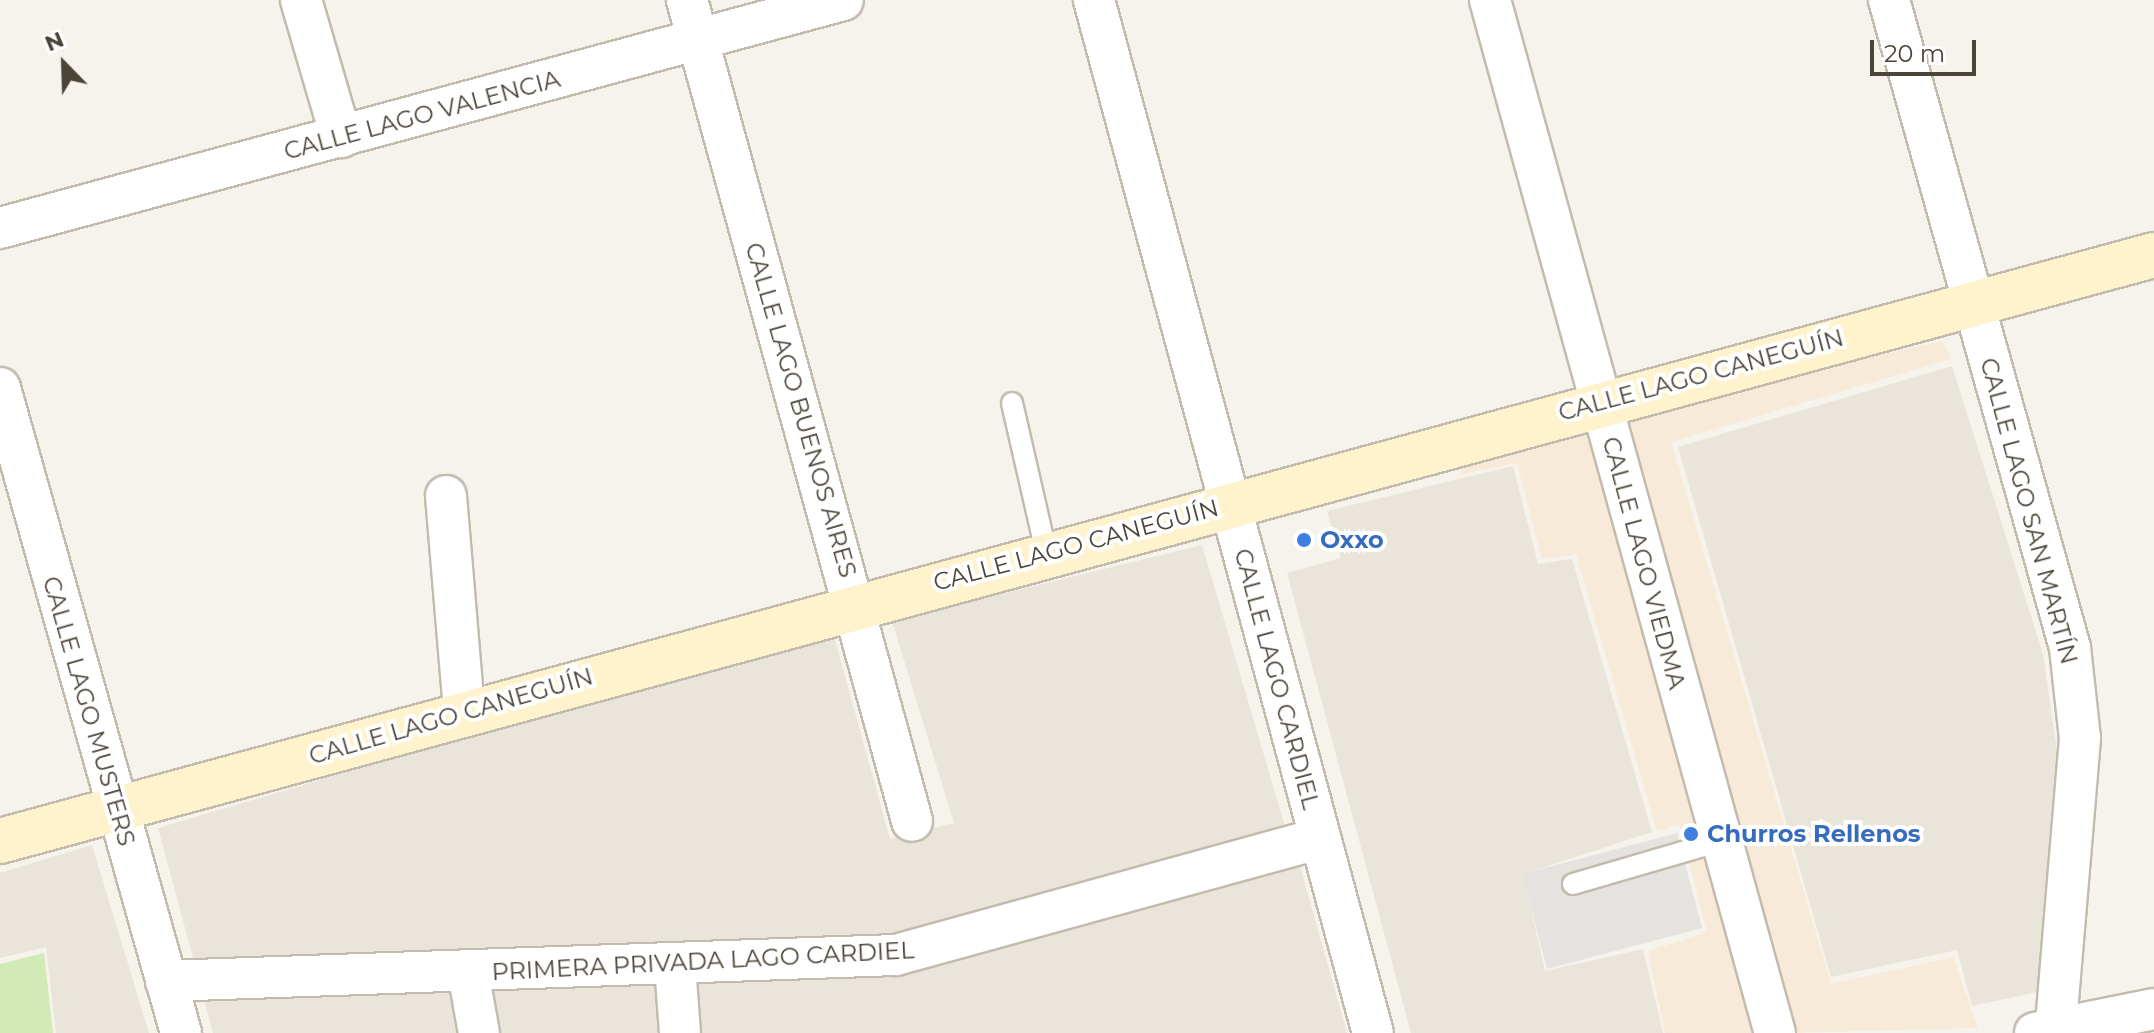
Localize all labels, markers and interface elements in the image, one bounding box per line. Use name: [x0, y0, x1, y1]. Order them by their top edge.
north arrow: [24, 24, 104, 104]
scale bar: [1874, 24, 1980, 74]
text: N: [41, 26, 68, 57]
text: 20 m: [1884, 39, 1945, 68]
street label: CALLE LAGO VALENCIA: [281, 64, 563, 166]
street label: CALLE LAGO BUENOS AIRES: [739, 239, 863, 581]
street label: CALLE LAGO CANEGUÍN: [1555, 323, 1847, 427]
street label: CALLE LAGO SAN MARTÍN: [1974, 355, 2084, 667]
street label: CALLE LAGO VIEDMA: [1596, 434, 1692, 692]
street label: CALLE LAGO CANEGUÍN: [930, 493, 1222, 597]
place label: Oxxo: [1320, 526, 1384, 554]
marker: Oxxo: [1295, 531, 1313, 549]
street label: CALLE LAGO CARDIEL: [1228, 545, 1326, 813]
street label: CALLE LAGO MUSTERS: [37, 573, 141, 849]
street label: CALLE LAGO CANEGUÍN: [306, 662, 596, 770]
place label: Churros Rellenos: [1707, 820, 1921, 848]
marker: Churros Rellenos: [1682, 825, 1700, 843]
street label: PRIMERA PRIVADA LAGO CARDIEL: [491, 936, 915, 986]

